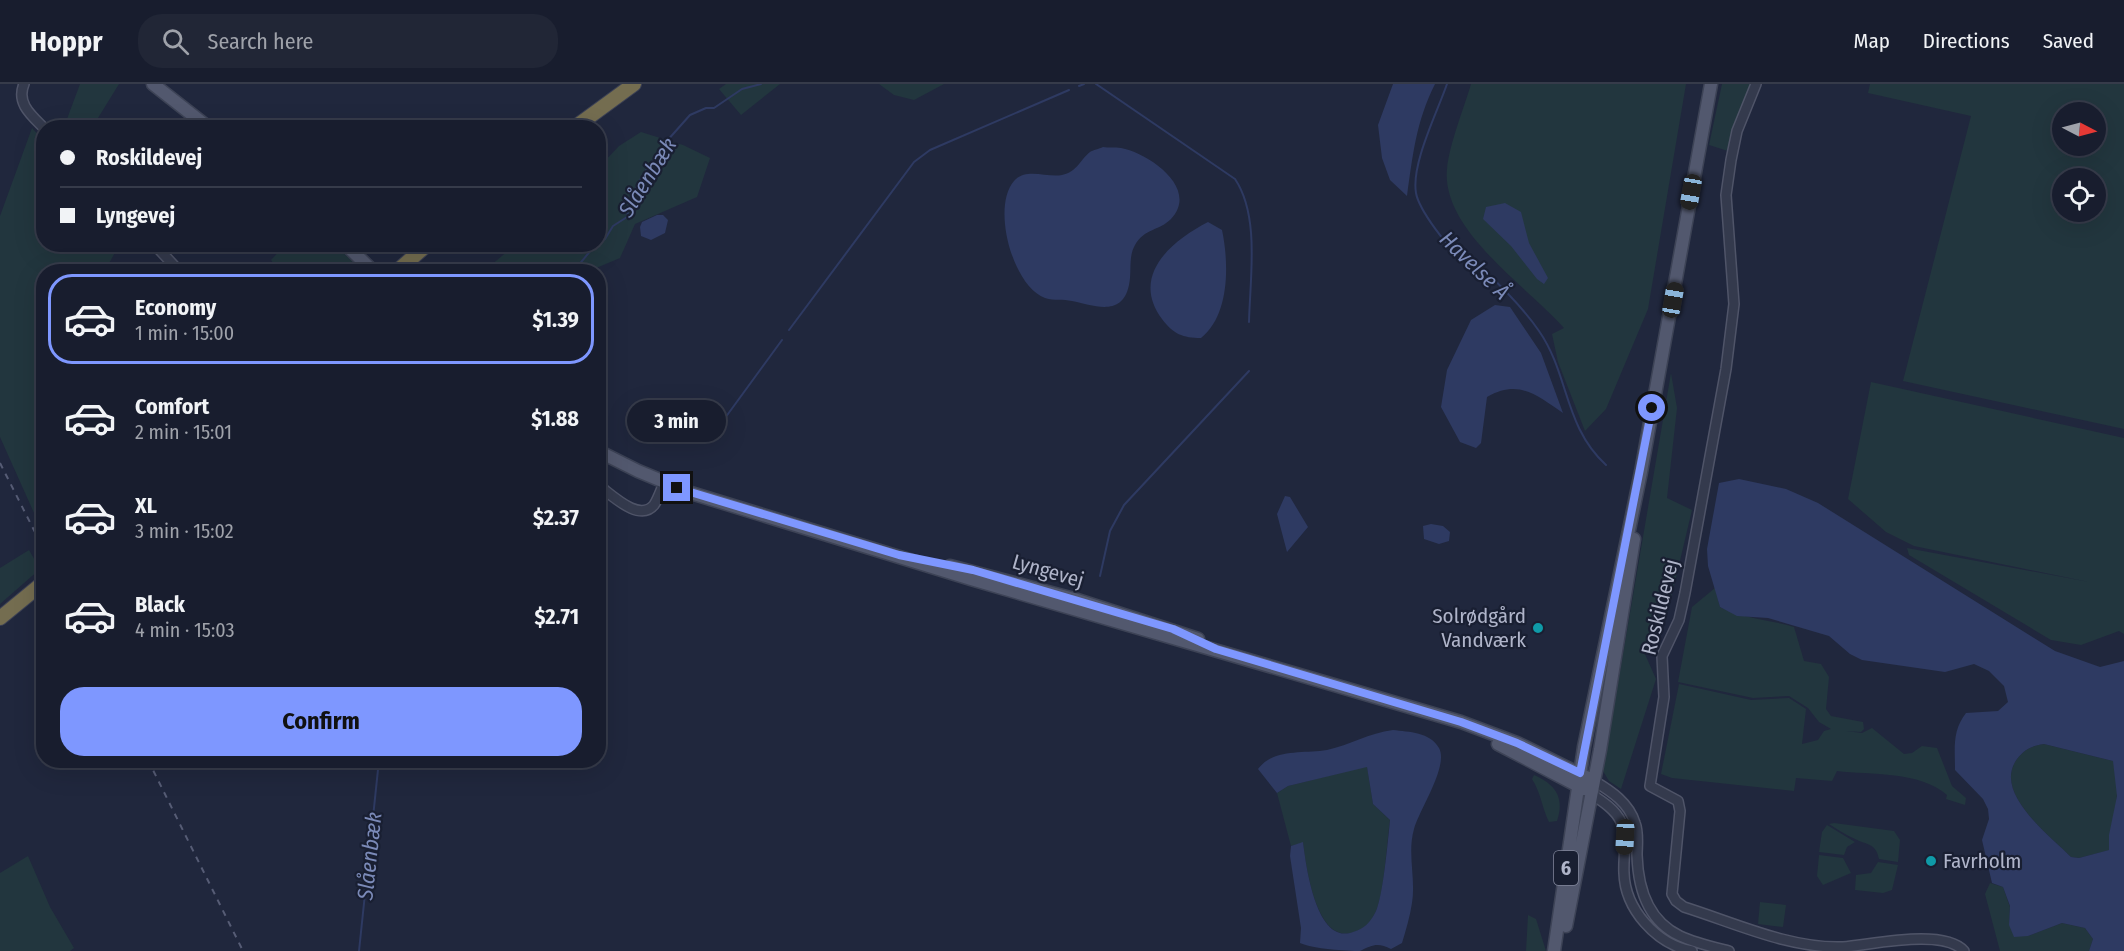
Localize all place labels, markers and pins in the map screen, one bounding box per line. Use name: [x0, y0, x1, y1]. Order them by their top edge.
place label: Solrødgård Vandværk: [1432, 603, 1526, 653]
marker: Solrødgård Vandværk: [1531, 621, 1545, 635]
place label: Favrholm: [1943, 848, 2021, 874]
marker: Favrholm: [1924, 854, 1938, 868]

